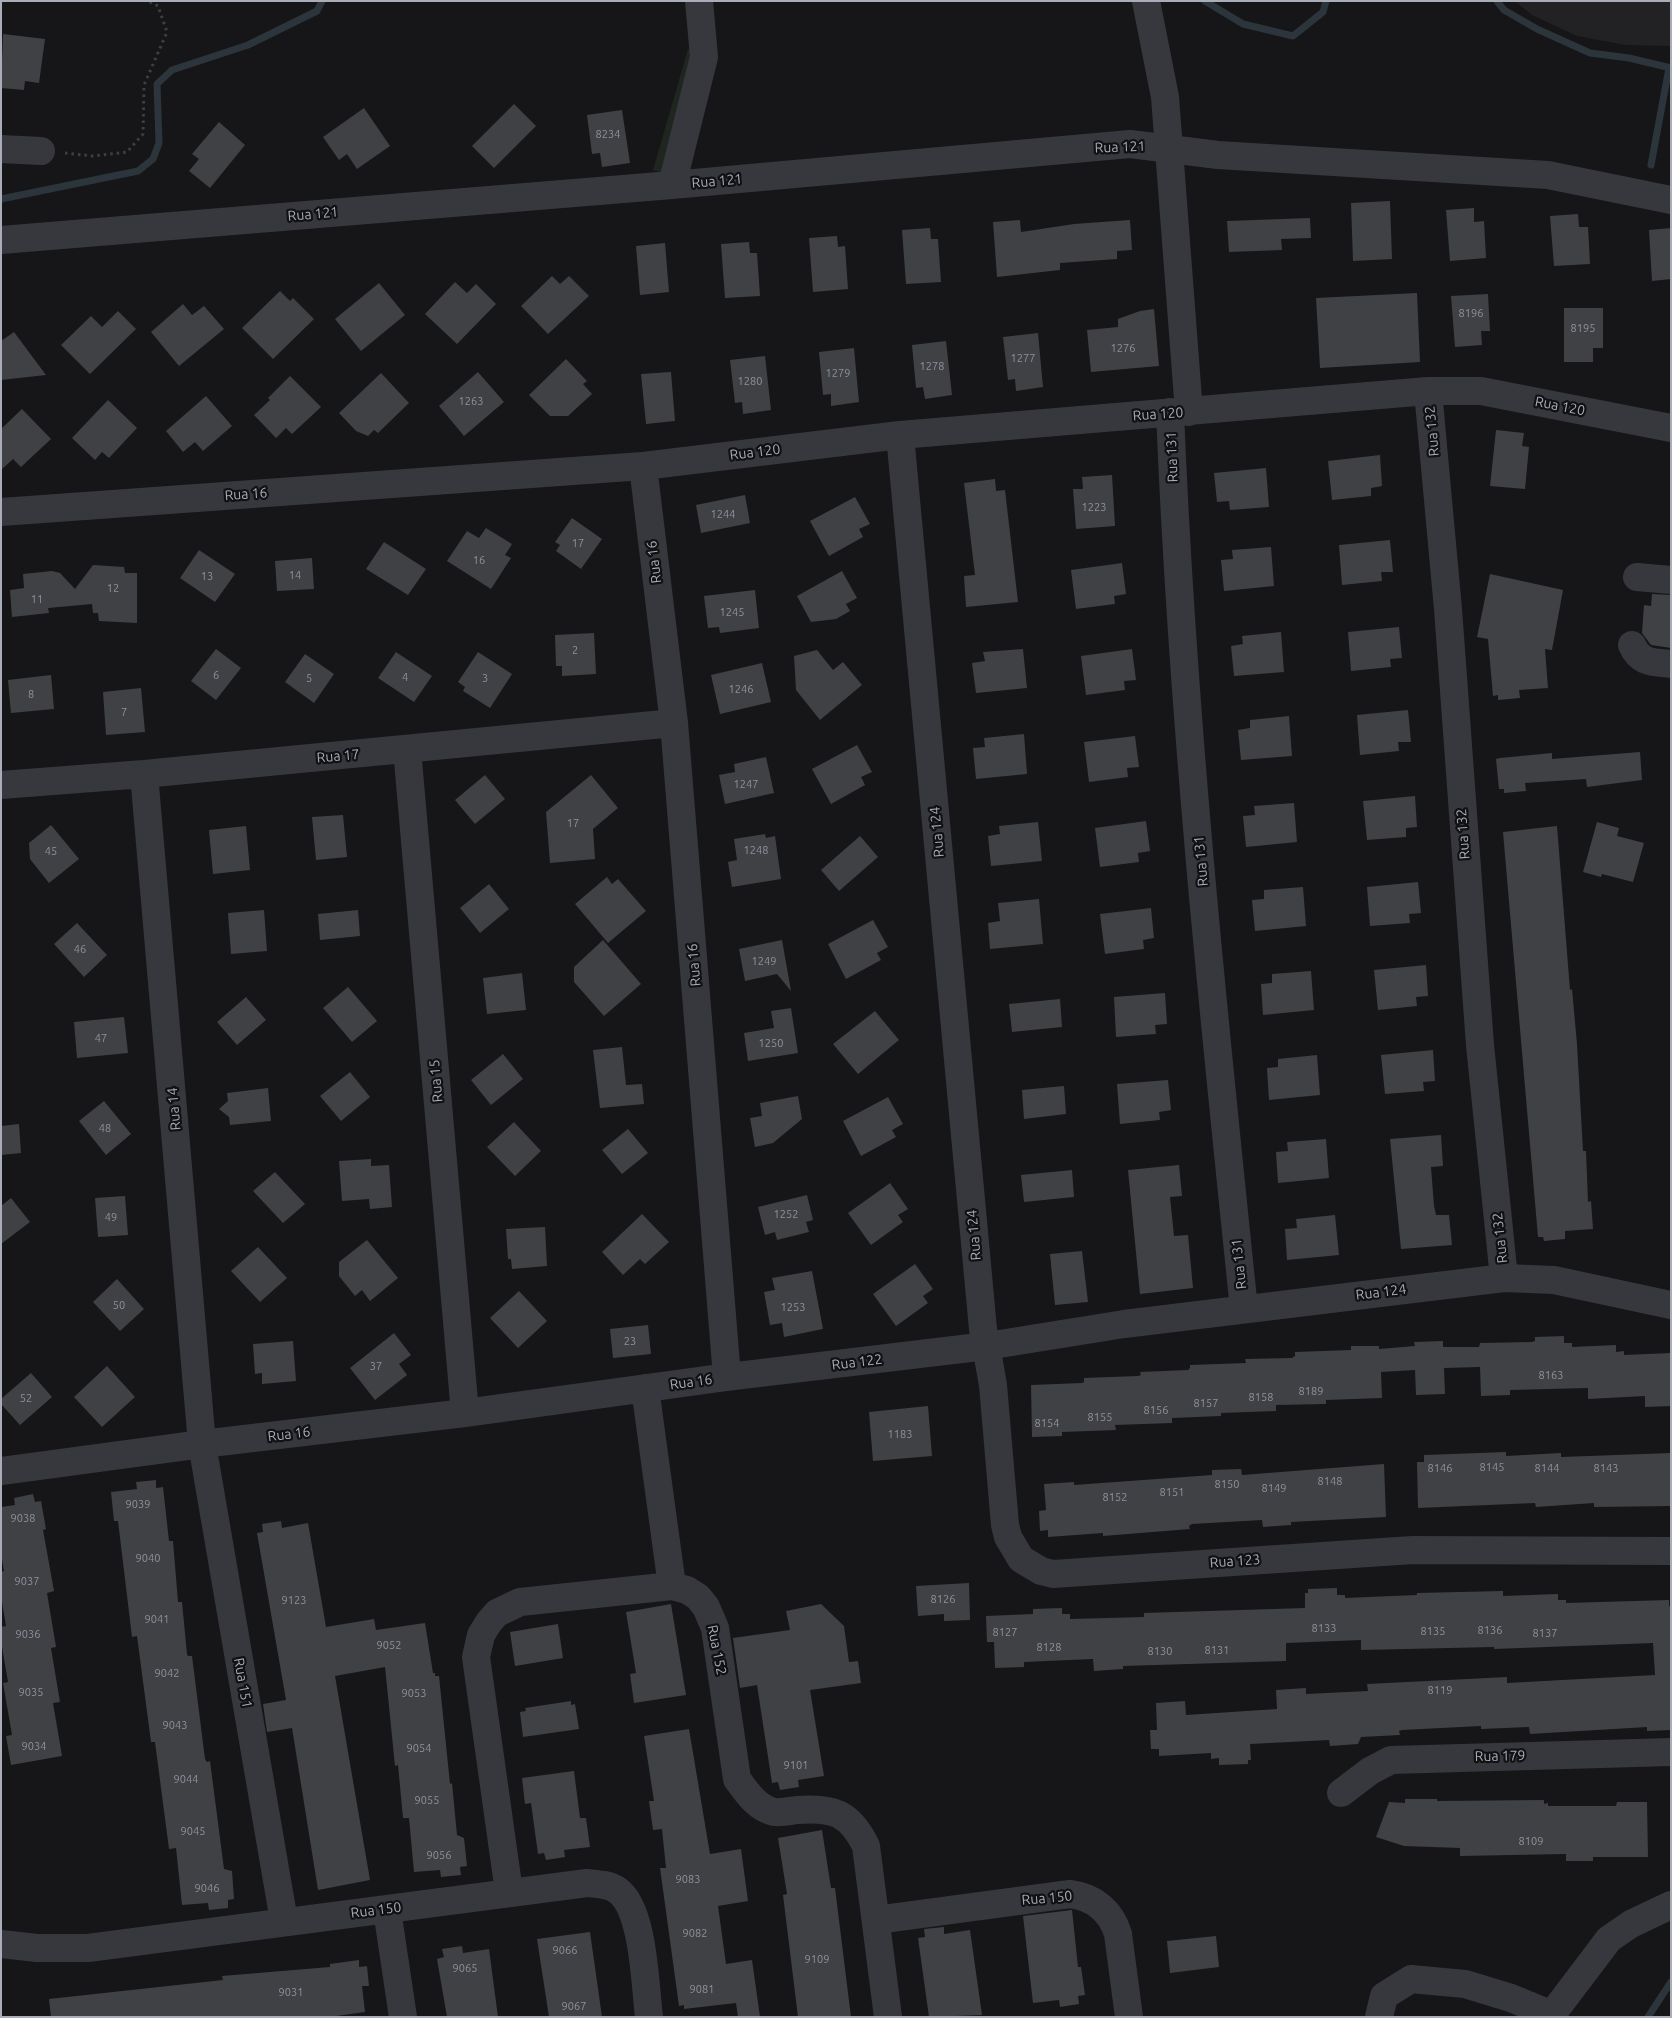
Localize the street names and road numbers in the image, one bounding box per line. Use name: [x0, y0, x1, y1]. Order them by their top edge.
street label: Rua 121: [1094, 138, 1146, 156]
street label: Rua 121: [691, 170, 743, 192]
street label: Rua 121: [287, 203, 339, 225]
street label: Rua 120: [1533, 393, 1587, 419]
street label: Rua 120: [1132, 404, 1184, 424]
street label: Rua 132: [1421, 405, 1443, 457]
street label: Rua 131: [1163, 431, 1181, 483]
street label: Rua 120: [729, 441, 781, 463]
street label: Rua 16: [224, 484, 268, 504]
street label: Rua 16: [643, 540, 665, 584]
street label: Rua 17: [316, 746, 360, 766]
street label: Rua 124: [926, 806, 948, 858]
street label: Rua 132: [1453, 808, 1473, 860]
street label: Rua 131: [1190, 835, 1212, 887]
street label: Rua 16: [684, 943, 704, 987]
street label: Rua 15: [426, 1059, 446, 1103]
street label: Rua 14: [164, 1087, 184, 1131]
street label: Rua 124: [963, 1209, 985, 1261]
street label: Rua 132: [1489, 1212, 1511, 1264]
street label: Rua 131: [1228, 1238, 1250, 1290]
street label: Rua 124: [1355, 1281, 1407, 1303]
street label: Rua 122: [831, 1351, 883, 1373]
street label: Rua 16: [669, 1371, 713, 1393]
street label: Rua 16: [267, 1423, 311, 1445]
street label: Rua 123: [1209, 1551, 1261, 1571]
street label: Rua 152: [704, 1623, 730, 1677]
street label: Rua 151: [230, 1657, 256, 1709]
street label: Rua 179: [1474, 1747, 1526, 1765]
street label: Rua 150: [1021, 1887, 1073, 1909]
street label: Rua 150: [350, 1899, 402, 1921]

